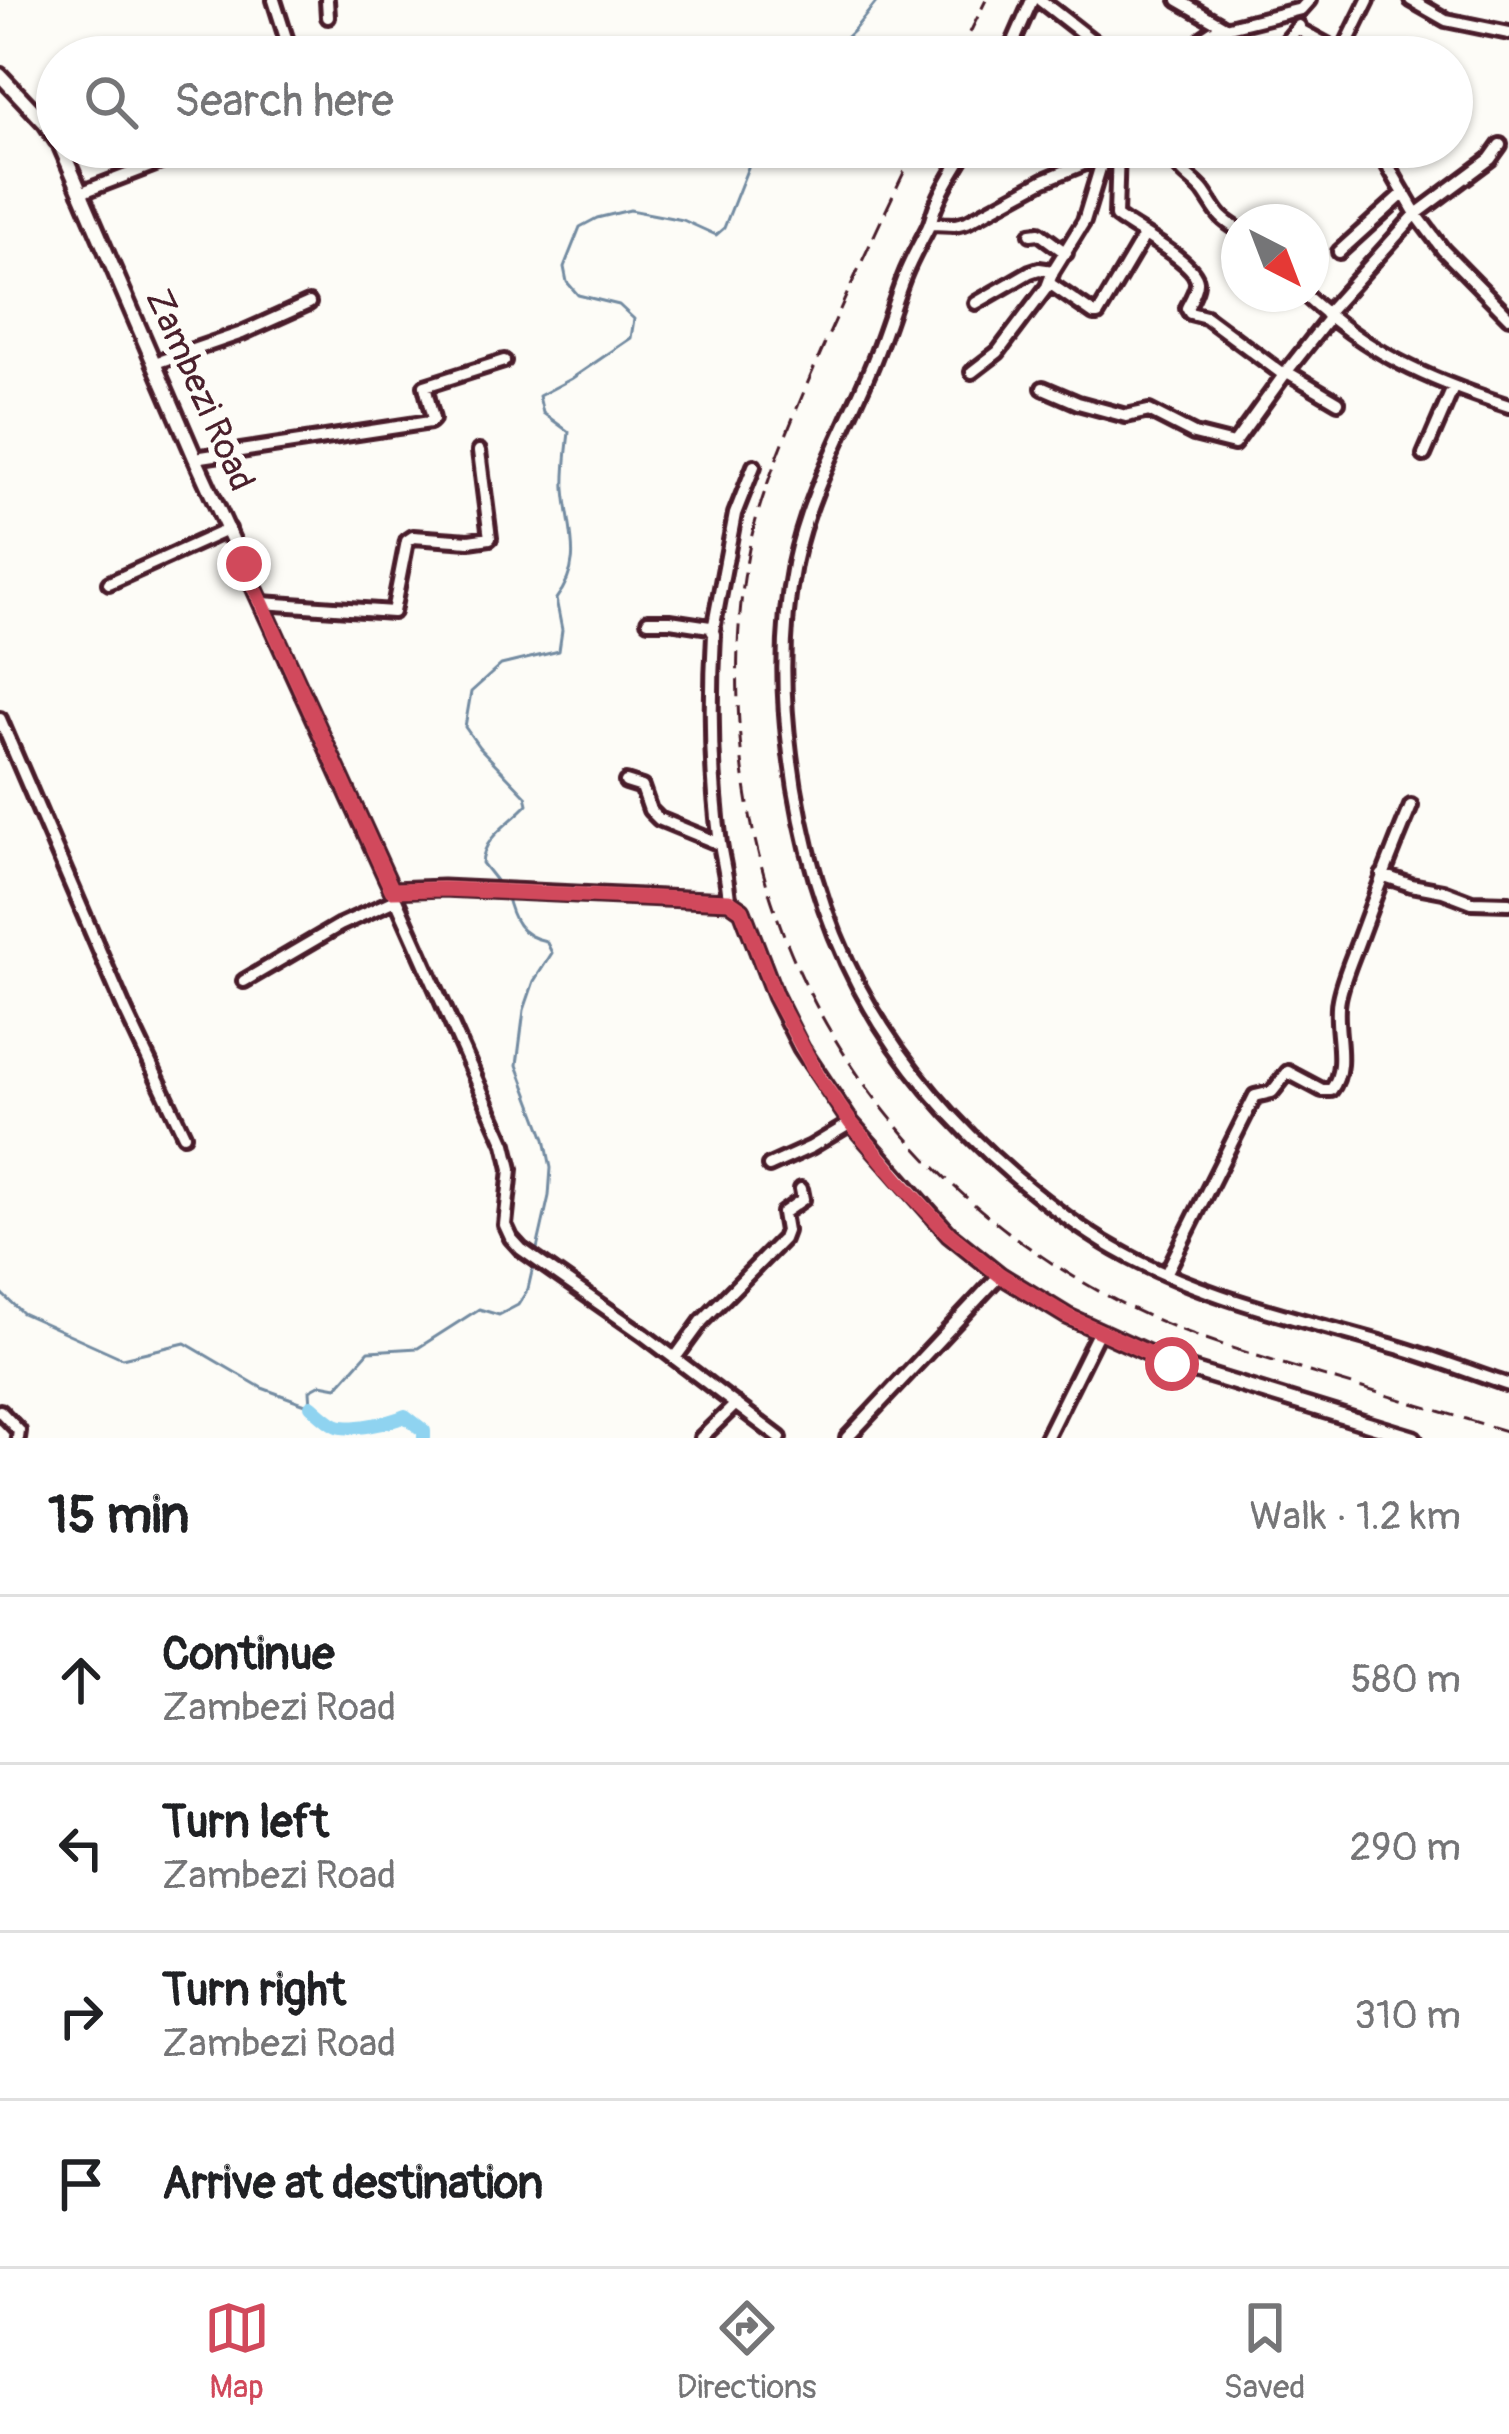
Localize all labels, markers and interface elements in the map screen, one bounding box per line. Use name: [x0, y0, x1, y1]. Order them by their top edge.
search box: [36, 36, 1473, 168]
icon: search: [78, 69, 144, 135]
text: Search here: [174, 74, 394, 130]
north arrow: [1221, 204, 1329, 312]
street label: Zambezi Road: [135, 282, 265, 498]
route end: [217, 537, 271, 591]
route start: [1145, 1337, 1199, 1391]
text: 15 min: [48, 1484, 189, 1548]
text: Walk · 1.2 km: [1250, 1492, 1461, 1541]
text: Continue: [162, 1627, 335, 1683]
icon: ahead: [48, 1647, 114, 1713]
text: 580 m: [1350, 1655, 1461, 1704]
text: Zambezi Road: [162, 1683, 396, 1732]
text: Turn left: [162, 1795, 329, 1851]
icon: left: [48, 1815, 114, 1881]
text: 290 m: [1349, 1823, 1461, 1872]
text: Zambezi Road: [162, 1851, 396, 1900]
text: Turn right: [162, 1963, 346, 2019]
icon: right: [48, 1983, 114, 2049]
text: 310 m: [1354, 1991, 1461, 2040]
text: Zambezi Road: [162, 2019, 396, 2068]
icon: arrive: [48, 2151, 114, 2217]
text: Arrive at destination: [162, 2156, 543, 2212]
tab: Map: [204, 2295, 270, 2408]
tab: Directions: [677, 2295, 817, 2408]
tab: Saved: [1224, 2295, 1305, 2408]

